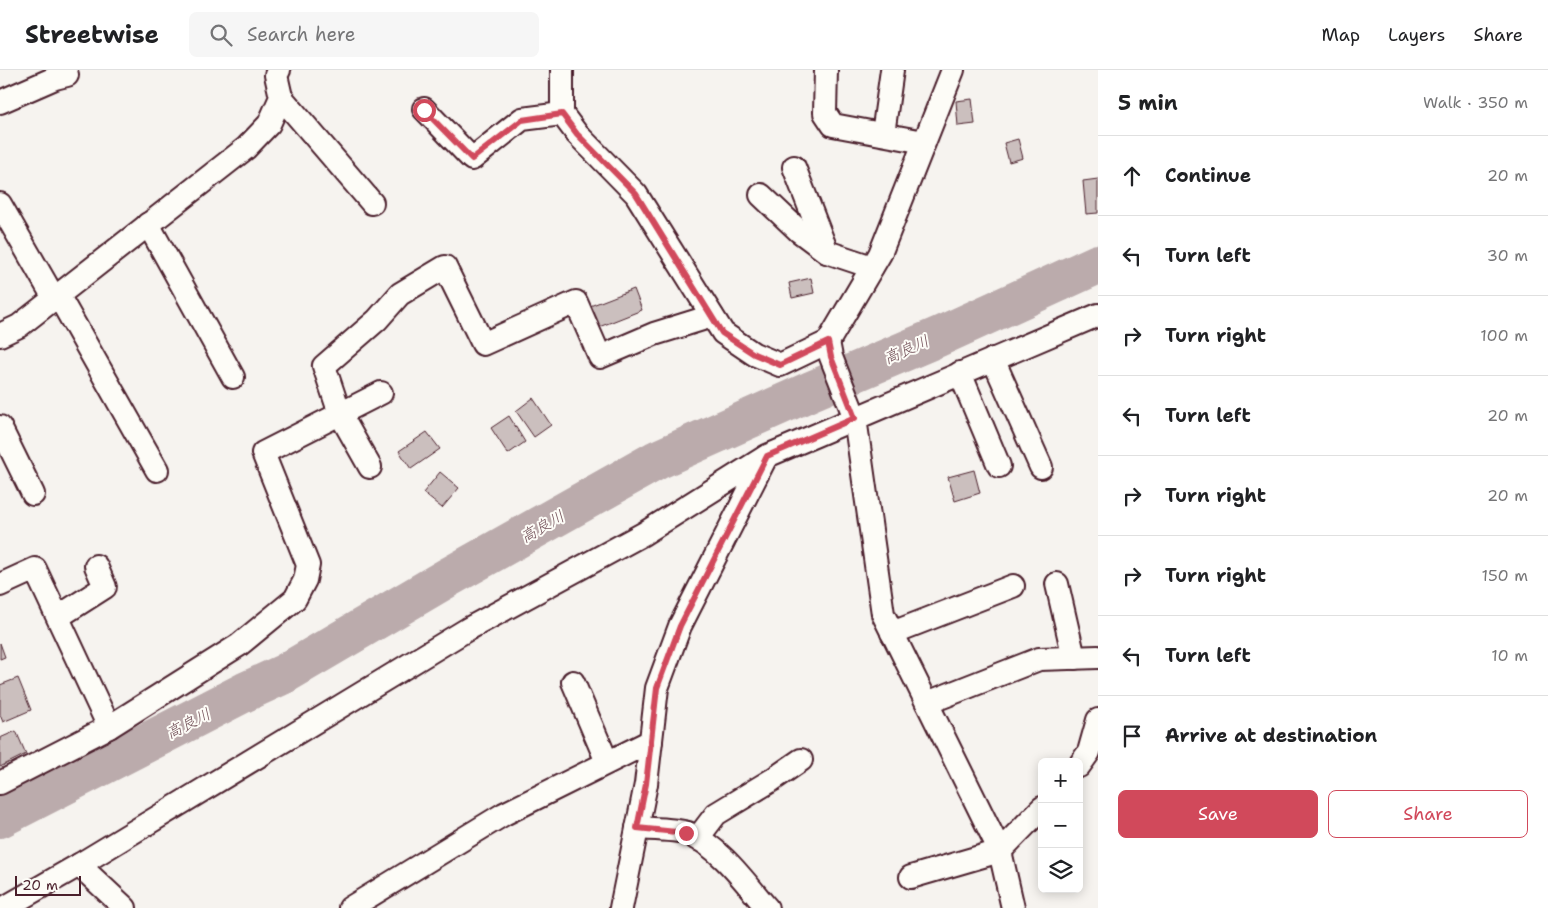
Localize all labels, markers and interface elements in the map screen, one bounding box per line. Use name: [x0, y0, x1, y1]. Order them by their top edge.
search box: [189, 12, 539, 57]
text: Streetwise: [25, 19, 159, 51]
icon: search: [207, 21, 235, 49]
text: Search here: [247, 22, 356, 47]
text: Map: [1322, 23, 1360, 47]
text: Layers: [1388, 23, 1445, 47]
text: Share: [1473, 23, 1523, 47]
text: 5 min: [1118, 89, 1178, 117]
text: Walk · 350 m: [1423, 92, 1528, 113]
route start: [413, 99, 436, 122]
icon: ahead: [1118, 162, 1146, 190]
text: Continue: [1165, 163, 1251, 188]
text: 20 m: [1487, 165, 1528, 186]
icon: left: [1118, 242, 1146, 270]
text: Turn left: [1165, 243, 1251, 268]
text: 30 m: [1487, 245, 1528, 266]
icon: right: [1118, 322, 1146, 350]
text: Turn right: [1165, 323, 1266, 348]
text: 100 m: [1480, 325, 1528, 346]
water label: 高良川: [880, 330, 932, 369]
icon: left: [1118, 402, 1146, 430]
text: Turn left: [1165, 403, 1251, 428]
text: 20 m: [1487, 405, 1528, 426]
icon: right: [1118, 482, 1146, 510]
text: Turn right: [1165, 483, 1266, 508]
text: 20 m: [1487, 485, 1528, 506]
water label: 高良川: [516, 505, 568, 548]
icon: right: [1118, 562, 1146, 590]
text: Turn right: [1165, 563, 1266, 588]
text: 150 m: [1481, 565, 1528, 586]
icon: left: [1118, 642, 1146, 670]
text: Turn left: [1165, 643, 1251, 668]
text: 10 m: [1491, 645, 1528, 666]
water label: 高良川: [162, 703, 214, 744]
icon: arrive: [1118, 722, 1146, 750]
text: Arrive at destination: [1165, 723, 1377, 748]
map controls: [1038, 758, 1083, 893]
button: +: [1038, 758, 1083, 803]
button: Save: [1118, 790, 1318, 838]
button: Share: [1328, 790, 1528, 838]
button: −: [1038, 803, 1083, 848]
route end: [675, 822, 698, 845]
button: layers: [1038, 848, 1083, 893]
scale bar: [15, 873, 81, 896]
text: 20 m: [22, 876, 58, 894]

